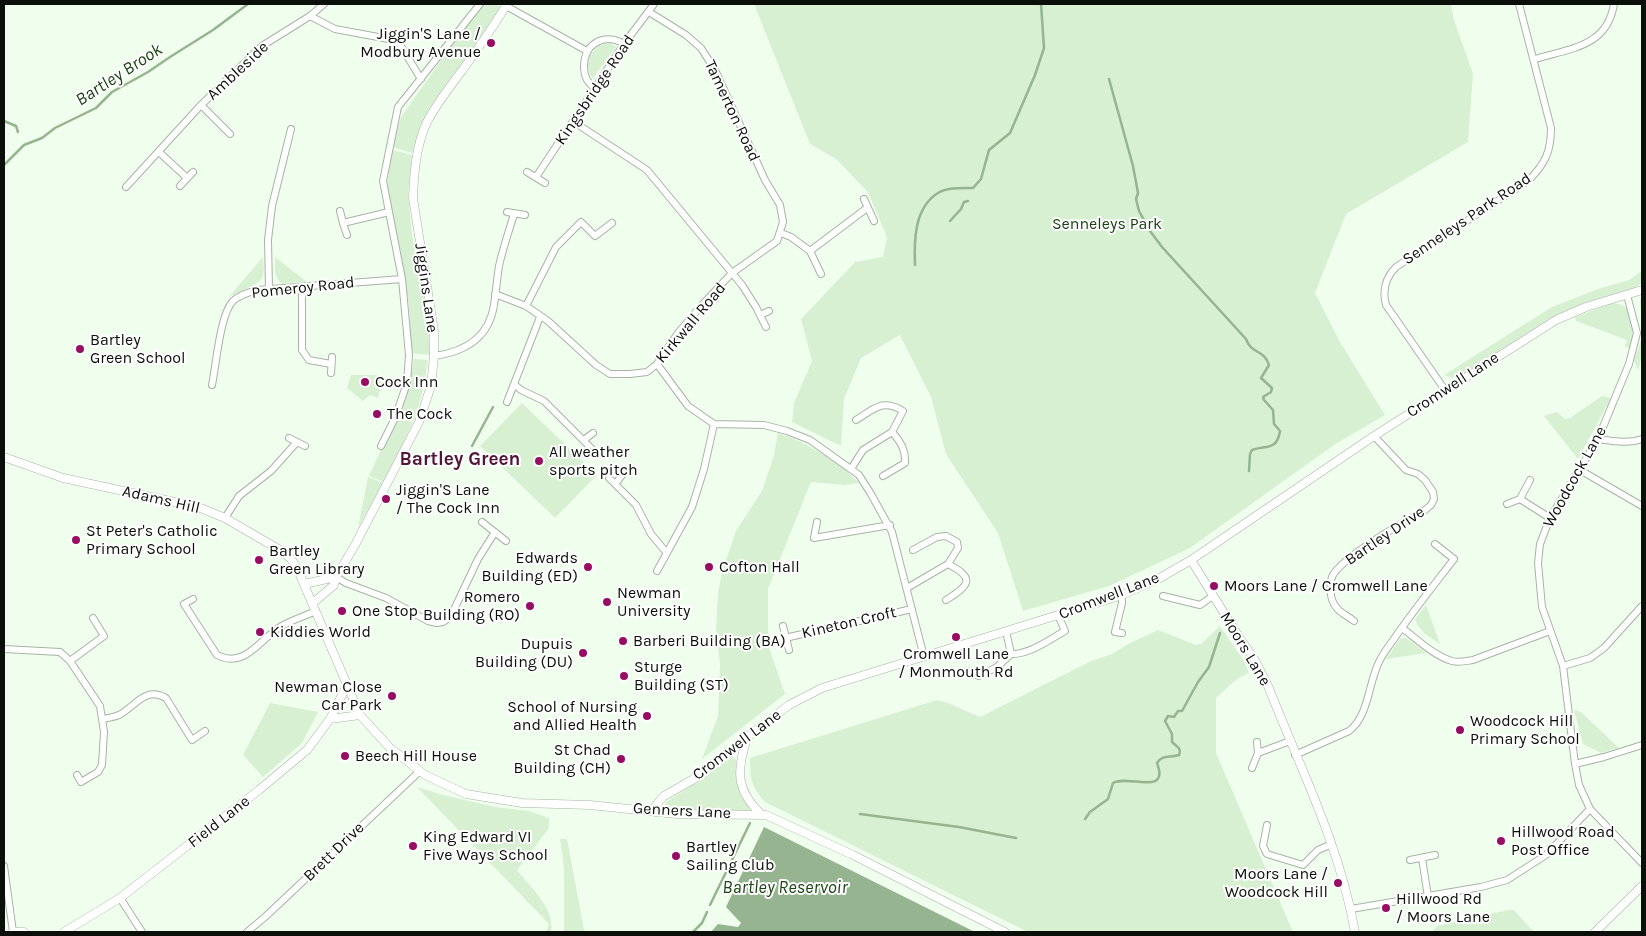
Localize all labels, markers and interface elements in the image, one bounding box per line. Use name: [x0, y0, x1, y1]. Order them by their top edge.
place label: Jiggin'S Lane / Modbury Avenue: [360, 24, 481, 62]
street label: Kingsbridge Road: [551, 31, 639, 149]
marker: Jiggin'S Lane / Modbury Avenue: [485, 37, 497, 49]
street label: Ambleside: [203, 38, 273, 104]
water label: Bartley Brook: [72, 39, 166, 111]
street label: Tamerton Road: [700, 57, 764, 165]
street label: Senneleys Park Road: [1399, 169, 1535, 269]
park label: Senneleys Park: [1052, 214, 1162, 234]
street label: Jiggins Lane: [410, 242, 442, 334]
street label: Pomeroy Road: [251, 273, 355, 303]
street label: Kirkwall Road: [652, 279, 730, 367]
place label: Bartley Green School: [90, 330, 186, 368]
marker: Bartley Green School: [74, 343, 86, 355]
street label: Cromwell Lane: [1403, 348, 1503, 422]
place label: Cock Inn: [375, 372, 438, 392]
marker: Cock Inn: [359, 376, 371, 388]
place label: The Cock: [387, 404, 453, 424]
marker: The Cock: [371, 408, 383, 420]
street label: Woodcock Lane: [1539, 423, 1611, 531]
place label: All weather sports pitch: [549, 442, 638, 480]
district label: Bartley Green: [400, 449, 520, 471]
marker: All weather sports pitch: [533, 455, 545, 467]
place label: Jiggin'S Lane / The Cock Inn: [396, 480, 500, 518]
street label: Adams Hill: [120, 482, 202, 518]
marker: Jiggin'S Lane / The Cock Inn: [380, 493, 392, 505]
street label: Bartley Drive: [1342, 502, 1428, 570]
place label: St Peter's Catholic Primary School: [86, 521, 217, 559]
marker: St Peter's Catholic Primary School: [70, 534, 82, 546]
place label: Bartley Green Library: [269, 541, 365, 579]
place label: Edwards Building (ED): [481, 548, 578, 586]
marker: Bartley Green Library: [253, 554, 265, 566]
place label: Cofton Hall: [719, 557, 800, 577]
marker: Edwards Building (ED): [582, 561, 594, 573]
marker: Cofton Hall: [703, 561, 715, 573]
street label: Cromwell Lane: [1056, 568, 1162, 624]
place label: Moors Lane / Cromwell Lane: [1224, 576, 1428, 596]
marker: Moors Lane / Cromwell Lane: [1208, 580, 1220, 592]
place label: Newman University: [617, 583, 691, 621]
place label: Romero Building (RO): [423, 587, 520, 625]
marker: Newman University: [601, 596, 613, 608]
marker: Romero Building (RO): [524, 600, 536, 612]
place label: One Stop: [352, 601, 418, 621]
street label: Kineton Croft: [800, 603, 898, 643]
marker: One Stop: [336, 605, 348, 617]
street label: Moors Lane: [1215, 608, 1275, 690]
place label: Kiddies World: [270, 622, 371, 642]
marker: Kiddies World: [254, 626, 266, 638]
place label: Barberi Building (BA): [633, 631, 786, 651]
marker: Cromwell Lane / Monmouth Rd: [950, 631, 962, 643]
place label: Dupuis Building (DU): [475, 634, 573, 672]
marker: Barberi Building (BA): [617, 635, 629, 647]
place label: Cromwell Lane / Monmouth Rd: [899, 644, 1013, 682]
marker: Dupuis Building (DU): [577, 647, 589, 659]
place label: Sturge Building (ST): [634, 657, 729, 695]
marker: Sturge Building (ST): [618, 670, 630, 682]
place label: Newman Close Car Park: [274, 677, 382, 715]
marker: Newman Close Car Park: [386, 690, 398, 702]
place label: School of Nursing and Allied Health: [507, 697, 637, 735]
street label: Cromwell Lane: [689, 705, 785, 785]
marker: School of Nursing and Allied Health: [641, 710, 653, 722]
place label: Woodcock Hill Primary School: [1470, 711, 1580, 749]
marker: Woodcock Hill Primary School: [1454, 724, 1466, 736]
place label: St Chad Building (CH): [514, 740, 611, 778]
place label: Beech Hill House: [355, 746, 477, 766]
marker: Beech Hill House: [339, 750, 351, 762]
marker: St Chad Building (CH): [615, 753, 627, 765]
street label: Field Lane: [184, 792, 254, 852]
street label: Genners Lane: [632, 799, 732, 823]
street label: Brett Drive: [300, 818, 368, 886]
place label: Hillwood Road Post Office: [1511, 822, 1615, 860]
place label: King Edward VI Five Ways School: [423, 827, 548, 865]
marker: Hillwood Road Post Office: [1495, 835, 1507, 847]
place label: Bartley Sailing Club: [686, 837, 774, 875]
marker: King Edward VI Five Ways School: [407, 840, 419, 852]
marker: Bartley Sailing Club: [670, 850, 682, 862]
place label: Moors Lane / Woodcock Hill: [1225, 864, 1328, 902]
water label: Bartley Reservoir: [722, 877, 848, 899]
marker: Moors Lane / Woodcock Hill: [1332, 877, 1344, 889]
place label: Hillwood Rd / Moors Lane: [1396, 889, 1490, 927]
marker: Hillwood Rd / Moors Lane: [1380, 902, 1392, 914]

